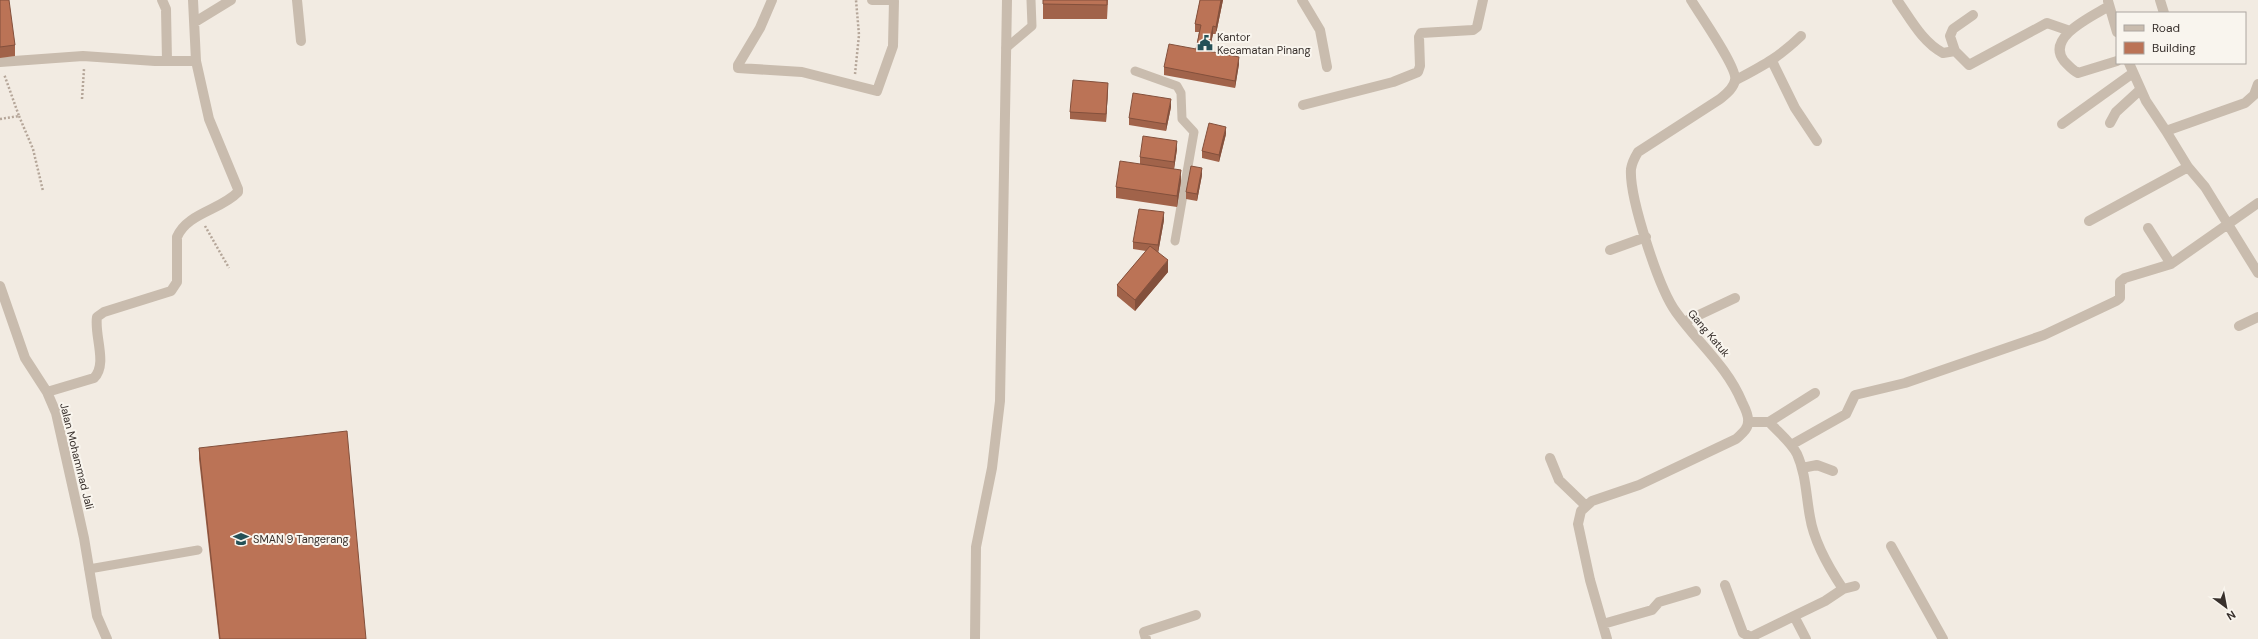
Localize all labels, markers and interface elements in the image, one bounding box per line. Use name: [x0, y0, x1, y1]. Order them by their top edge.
legend: [2116, 12, 2246, 64]
text: Road: [2152, 20, 2180, 36]
place label: Kantor Kecamatan Pinang: [1217, 30, 1311, 57]
public building icon: Kantor Kecamatan Pinang: [1196, 34, 1214, 52]
text: Building: [2152, 40, 2196, 56]
street label: Gang Katuk: [1685, 306, 1733, 360]
street label: Jalan Mohammad Jali: [57, 401, 97, 511]
school or university icon: SMAN 9 Tangerang: [232, 530, 250, 548]
place label: SMAN 9 Tangerang: [253, 532, 349, 546]
north arrow: [2206, 587, 2246, 627]
text: N: [2224, 607, 2238, 624]

